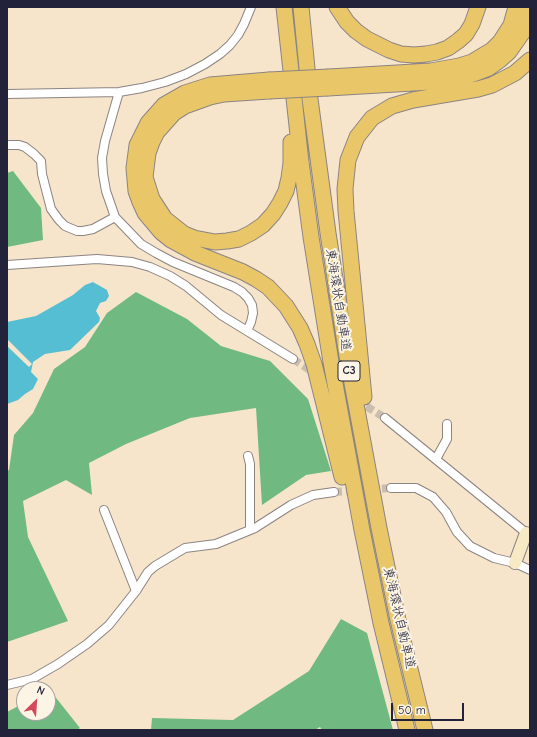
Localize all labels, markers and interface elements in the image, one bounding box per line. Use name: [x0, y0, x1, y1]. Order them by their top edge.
street label: 東海環状自動車道: [322, 247, 354, 353]
road number: C3: [338, 361, 360, 381]
street label: 東海環状自動車道: [380, 566, 418, 670]
north arrow: [16, 681, 56, 721]
text: N: [35, 683, 47, 698]
scale bar: [393, 695, 466, 721]
text: 50 m: [398, 703, 426, 717]

